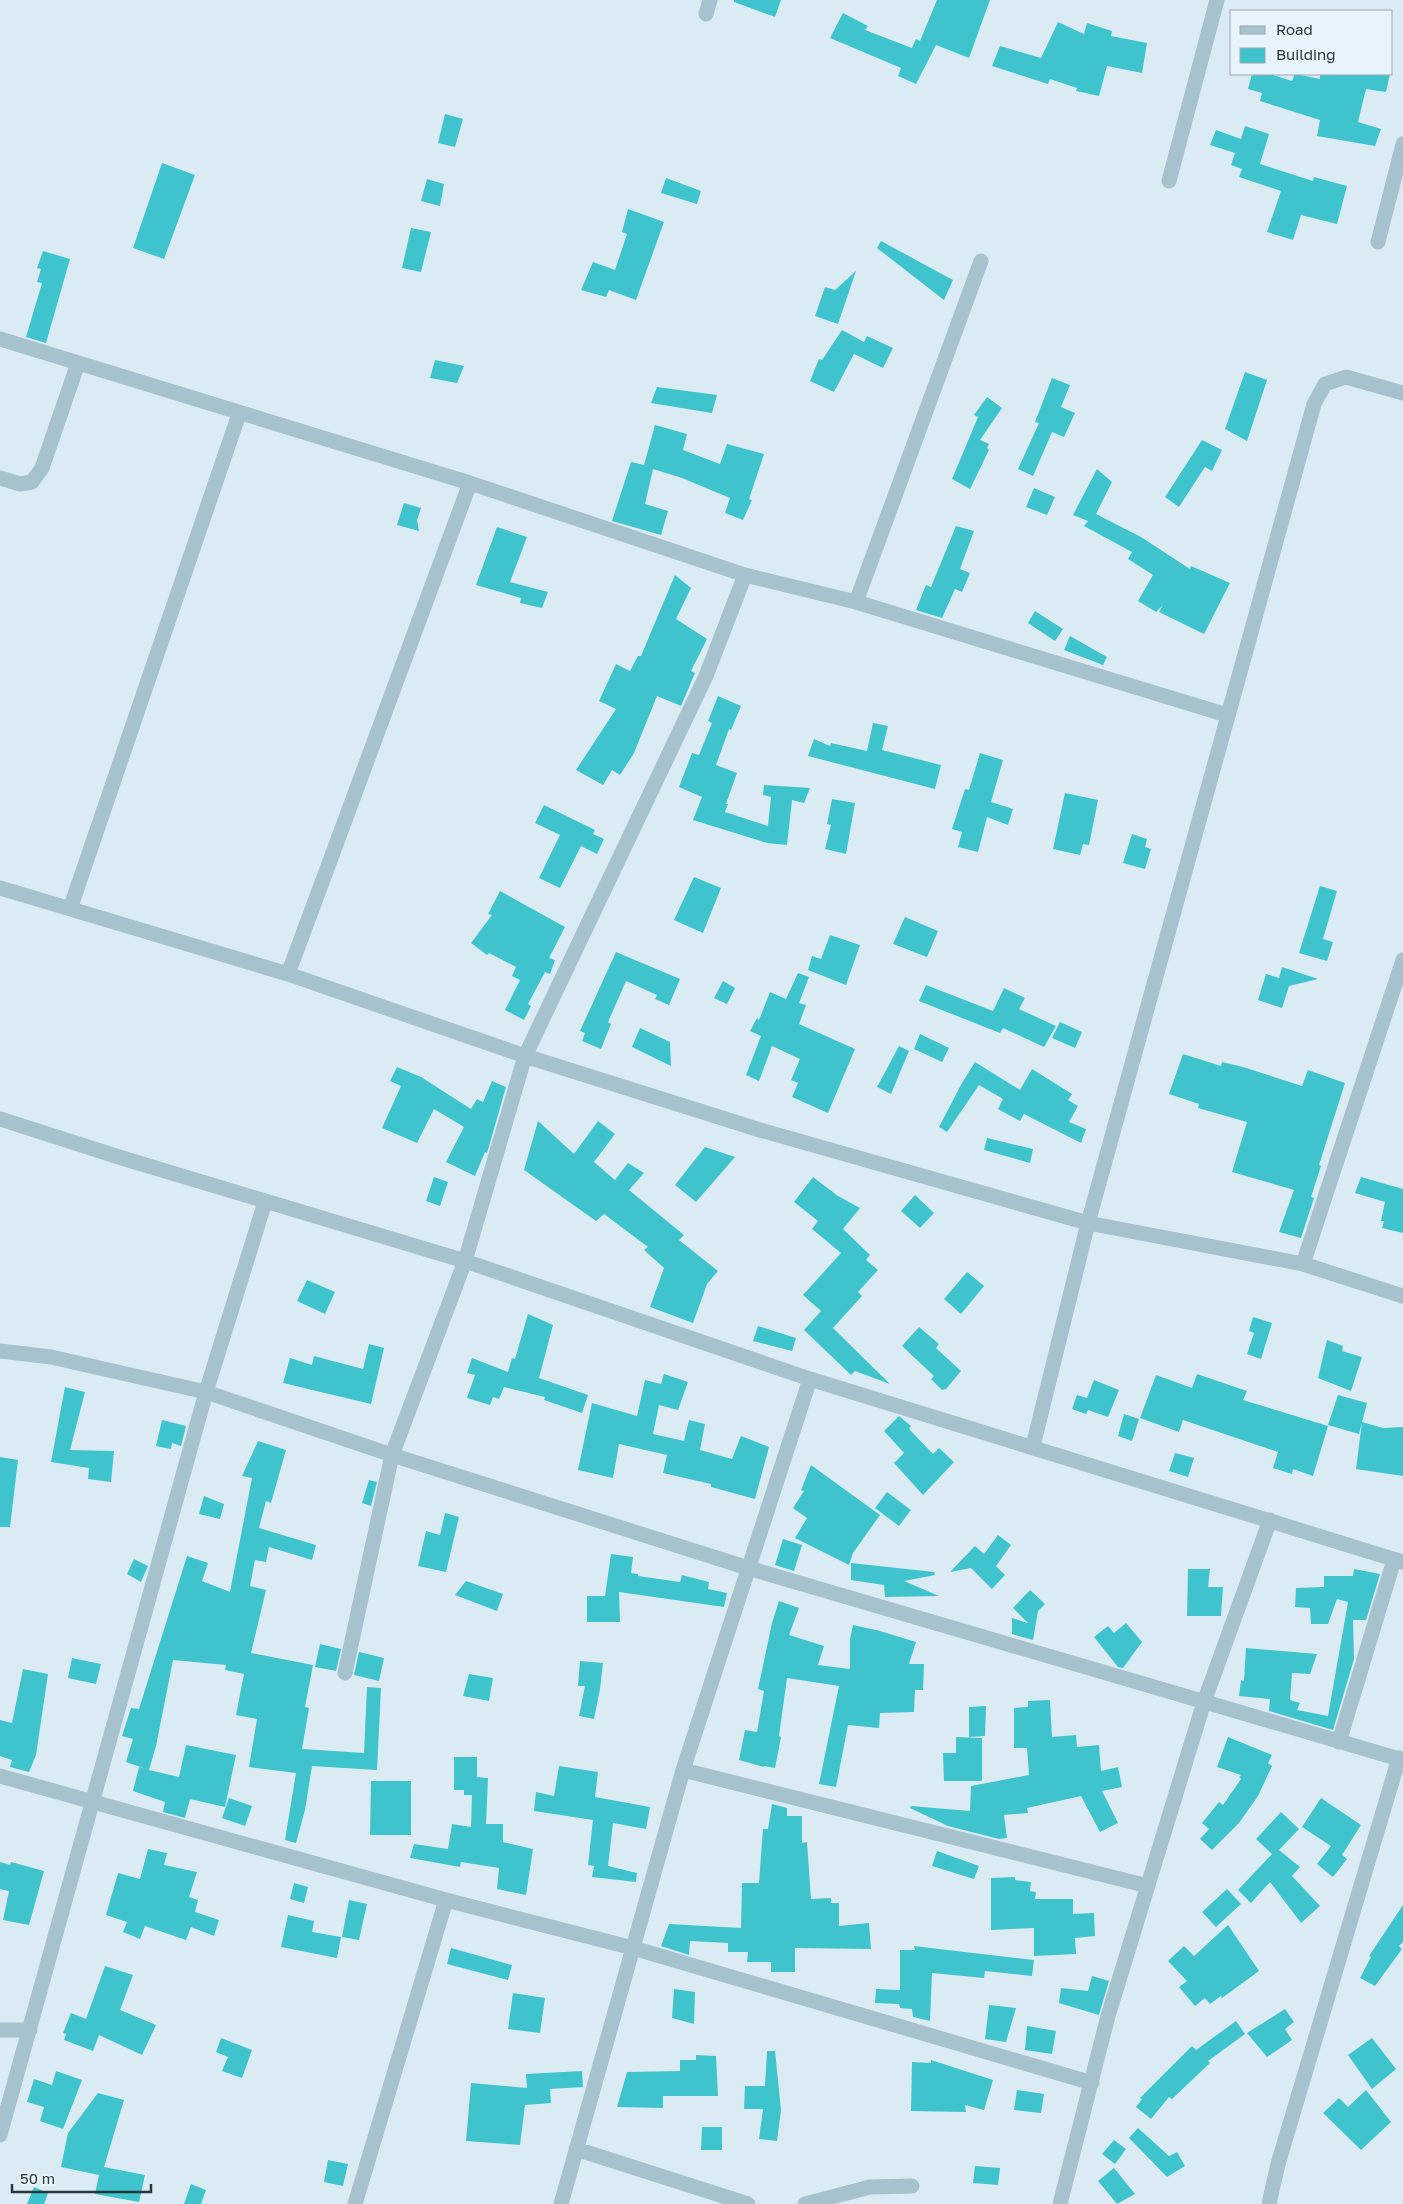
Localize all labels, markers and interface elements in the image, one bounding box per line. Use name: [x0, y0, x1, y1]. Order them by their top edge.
legend: [1230, 10, 1393, 75]
text: Road: [1276, 20, 1313, 38]
text: Building: [1276, 45, 1336, 63]
scale bar: [12, 2162, 151, 2194]
text: 50 m: [20, 2169, 55, 2187]

